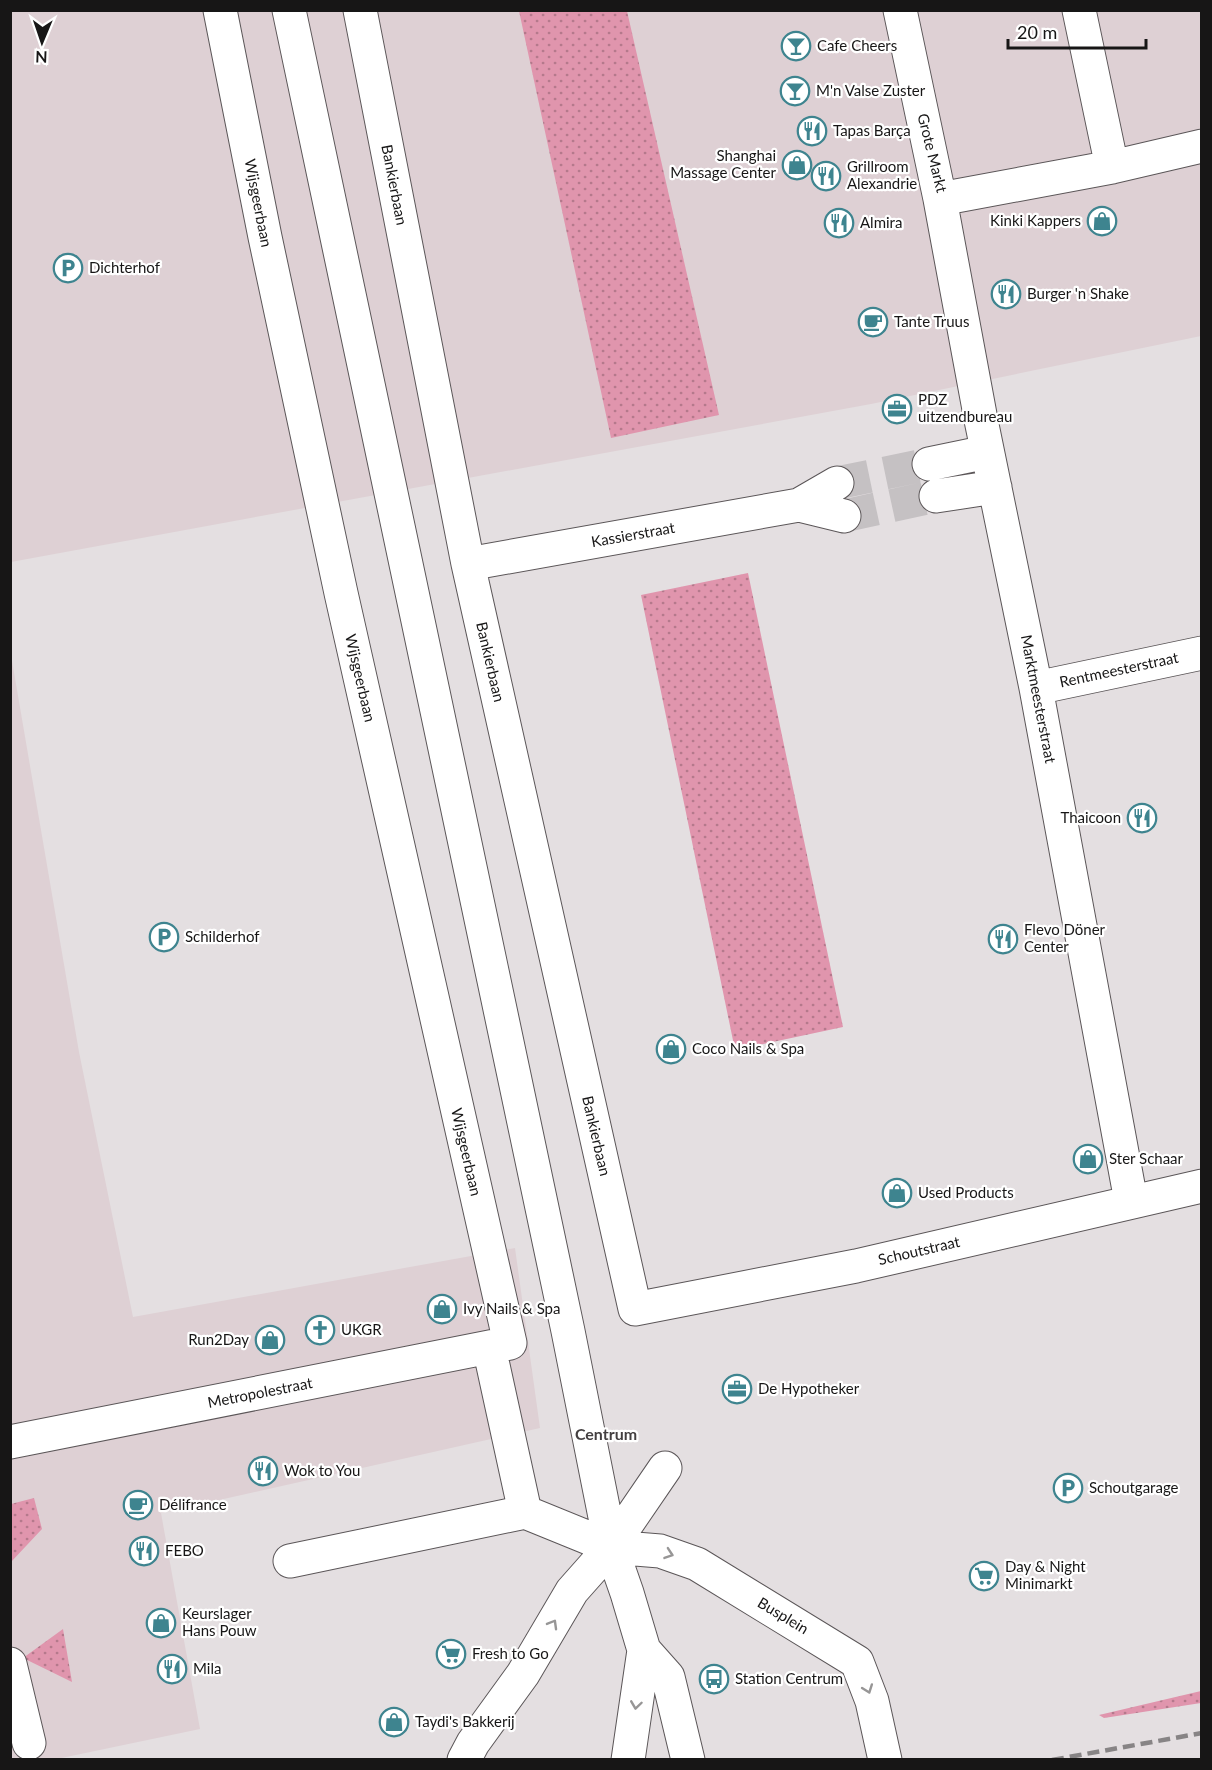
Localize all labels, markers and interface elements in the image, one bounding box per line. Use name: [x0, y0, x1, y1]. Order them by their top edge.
north arrow: [12, 12, 72, 72]
scale bar: [1008, 12, 1146, 50]
text: 20 m: [1017, 21, 1057, 43]
bar icon: Cafe Cheers: [780, 30, 812, 62]
place label: Cafe Cheers: [817, 36, 897, 54]
text: N: [35, 48, 48, 67]
bar icon: M'n Valse Zuster: [779, 75, 811, 107]
place label: M'n Valse Zuster: [816, 81, 926, 99]
street label: Grote Markt: [914, 111, 952, 195]
restaurant icon: Tapas Barça: [796, 115, 828, 147]
place label: Tapas Barça: [833, 121, 911, 139]
street label: Bankierbaan: [378, 143, 412, 227]
place label: Shanghai Massage Center: [670, 146, 777, 181]
shop icon: Shanghai Massage Center: [781, 149, 813, 181]
street label: Wijsgeerbaan: [242, 157, 276, 249]
place label: Grillroom Alexandrie: [847, 157, 917, 192]
restaurant icon: Grillroom Alexandrie: [810, 160, 842, 192]
shop icon: Kinki Kappers: [1086, 205, 1118, 237]
restaurant icon: Almira: [823, 207, 855, 239]
place label: Kinki Kappers: [990, 211, 1081, 229]
place label: Almira: [860, 213, 902, 231]
parking icon: Dichterhof: [52, 252, 84, 284]
place label: Dichterhof: [89, 258, 161, 276]
restaurant icon: Burger 'n Shake: [990, 278, 1022, 310]
place label: Burger 'n Shake: [1027, 284, 1129, 302]
cafe icon: Tante Truus: [857, 306, 889, 338]
place label: Tante Truus: [894, 312, 969, 330]
place label: PDZ uitzendbureau: [918, 390, 1012, 425]
office icon: PDZ uitzendbureau: [881, 393, 913, 425]
street label: Kassierstraat: [590, 518, 677, 550]
street label: Bankierbaan: [473, 620, 509, 704]
street label: Wijsgeerbaan: [342, 632, 380, 724]
street label: Marktmeesterstraat: [1018, 633, 1060, 765]
street label: Rentmeesterstraat: [1058, 647, 1181, 690]
restaurant icon: Thaicoon: [1126, 802, 1158, 834]
place label: Thaicoon: [1060, 808, 1121, 826]
place label: Flevo Döner Center: [1024, 920, 1106, 955]
parking icon: Schilderhof: [148, 921, 180, 953]
restaurant icon: Flevo Döner Center: [987, 923, 1019, 955]
place label: Schilderhof: [185, 927, 260, 945]
shop icon: Coco Nails & Spa: [655, 1033, 687, 1065]
place label: Coco Nails & Spa: [692, 1039, 804, 1057]
street label: Bankierbaan: [579, 1094, 615, 1178]
street label: Wijsgeerbaan: [448, 1106, 486, 1198]
shop icon: Ster Schaar: [1072, 1143, 1104, 1175]
place label: Ster Schaar: [1109, 1149, 1184, 1167]
shop icon: Used Products: [881, 1177, 913, 1209]
place label: Used Products: [918, 1183, 1014, 1201]
street label: Schoutstraat: [876, 1232, 962, 1268]
shop icon: Ivy Nails & Spa: [426, 1293, 458, 1325]
place label: Ivy Nails & Spa: [463, 1299, 560, 1317]
church icon: UKGR: [304, 1314, 336, 1346]
place label: UKGR: [341, 1320, 382, 1338]
shop icon: Run2Day: [254, 1324, 286, 1356]
place label: Run2Day: [188, 1330, 249, 1348]
street label: Metropolestraat: [206, 1373, 314, 1411]
office icon: De Hypotheker: [721, 1373, 753, 1405]
place label: De Hypotheker: [758, 1379, 860, 1397]
district label: Centrum: [575, 1424, 637, 1443]
restaurant icon: Wok to You: [247, 1455, 279, 1487]
place label: Wok to You: [284, 1461, 360, 1479]
parking icon: Schoutgarage: [1052, 1472, 1084, 1504]
place label: Schoutgarage: [1089, 1478, 1179, 1496]
cafe icon: Délifrance: [122, 1489, 154, 1521]
place label: Délifrance: [159, 1495, 227, 1513]
restaurant icon: FEBO: [128, 1535, 160, 1567]
place label: FEBO: [165, 1541, 204, 1559]
one-way arrow: [663, 1547, 674, 1560]
place label: Day & Night Minimarkt: [1005, 1557, 1086, 1592]
supermarket icon: Day & Night Minimarkt: [968, 1560, 1000, 1592]
street label: Busplein: [755, 1593, 812, 1637]
place label: Keurslager Hans Pouw: [182, 1604, 257, 1639]
shop icon: Keurslager Hans Pouw: [145, 1607, 177, 1639]
one-way arrow: [546, 1620, 557, 1630]
supermarket icon: Fresh to Go: [435, 1638, 467, 1670]
place label: Fresh to Go: [472, 1644, 549, 1662]
restaurant icon: Mila: [156, 1653, 188, 1685]
place label: Mila: [193, 1659, 221, 1677]
bus stop icon: Station Centrum: [698, 1663, 730, 1695]
place label: Station Centrum: [735, 1669, 843, 1687]
one-way arrow: [860, 1683, 873, 1693]
one-way arrow: [631, 1700, 643, 1709]
shop icon: Taydi's Bakkerij: [378, 1706, 410, 1738]
place label: Taydi's Bakkerij: [415, 1712, 515, 1730]

